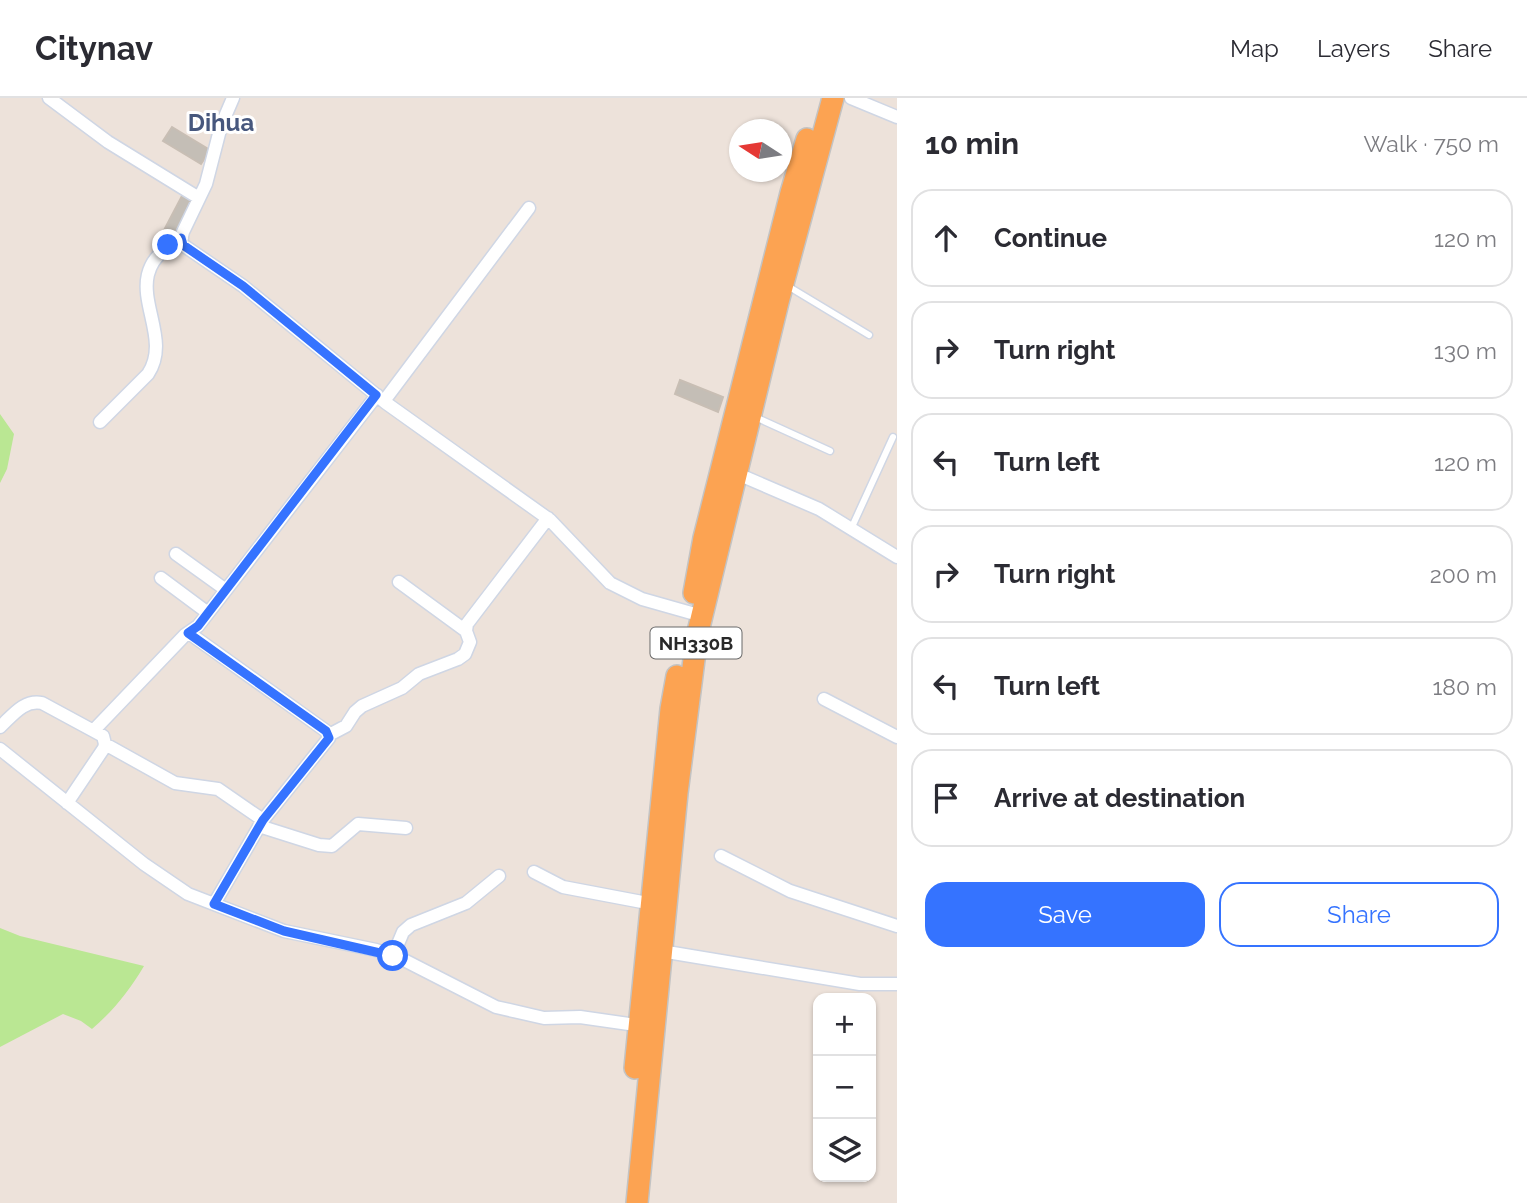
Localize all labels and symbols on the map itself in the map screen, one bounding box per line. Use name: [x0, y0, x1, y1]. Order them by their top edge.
district label: Dihua: [188, 108, 254, 137]
north arrow: [729, 119, 792, 182]
route end: [152, 229, 183, 260]
road number: NH330B: [650, 628, 742, 658]
route start: [377, 940, 408, 971]

